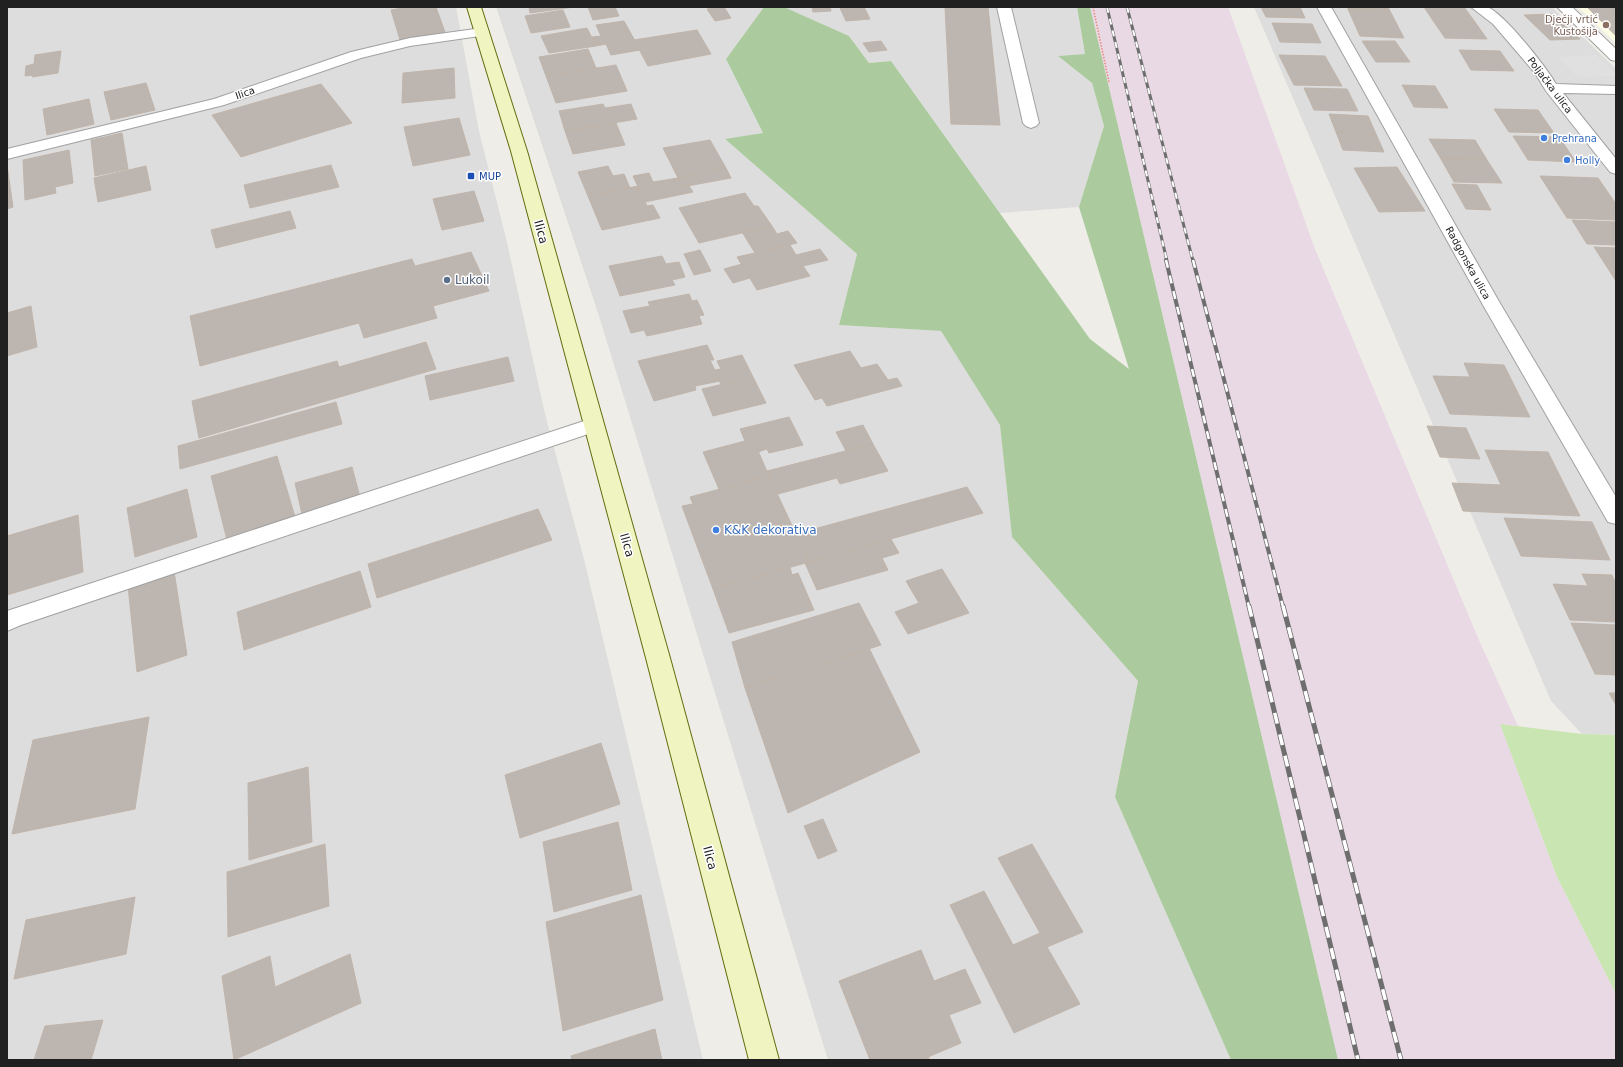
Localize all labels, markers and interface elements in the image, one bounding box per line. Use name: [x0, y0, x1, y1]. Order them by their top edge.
place label: Dječji vrtić Kustošija: [1545, 14, 1598, 37]
marker: Dječji vrtić Kustošija: [1601, 20, 1611, 30]
street label: Poljačka ulica: [1525, 55, 1575, 115]
street label: Ilica: [234, 85, 256, 101]
marker: Prehrana: [1539, 133, 1549, 143]
place label: Prehrana: [1552, 133, 1597, 144]
marker: Holly: [1562, 155, 1572, 165]
place label: Holly: [1575, 155, 1600, 166]
marker: MUP: [466, 171, 476, 181]
place label: MUP: [479, 171, 501, 182]
street label: Ilica: [531, 219, 551, 245]
street label: Radgonska ulica: [1443, 225, 1493, 301]
place label: Lukoil: [455, 273, 490, 287]
marker: Lukoil: [442, 275, 452, 285]
place label: K&K dekorativa: [724, 523, 817, 537]
marker: K&K dekorativa: [711, 525, 721, 535]
street label: Ilica: [617, 531, 637, 559]
street label: Ilica: [700, 845, 720, 871]

